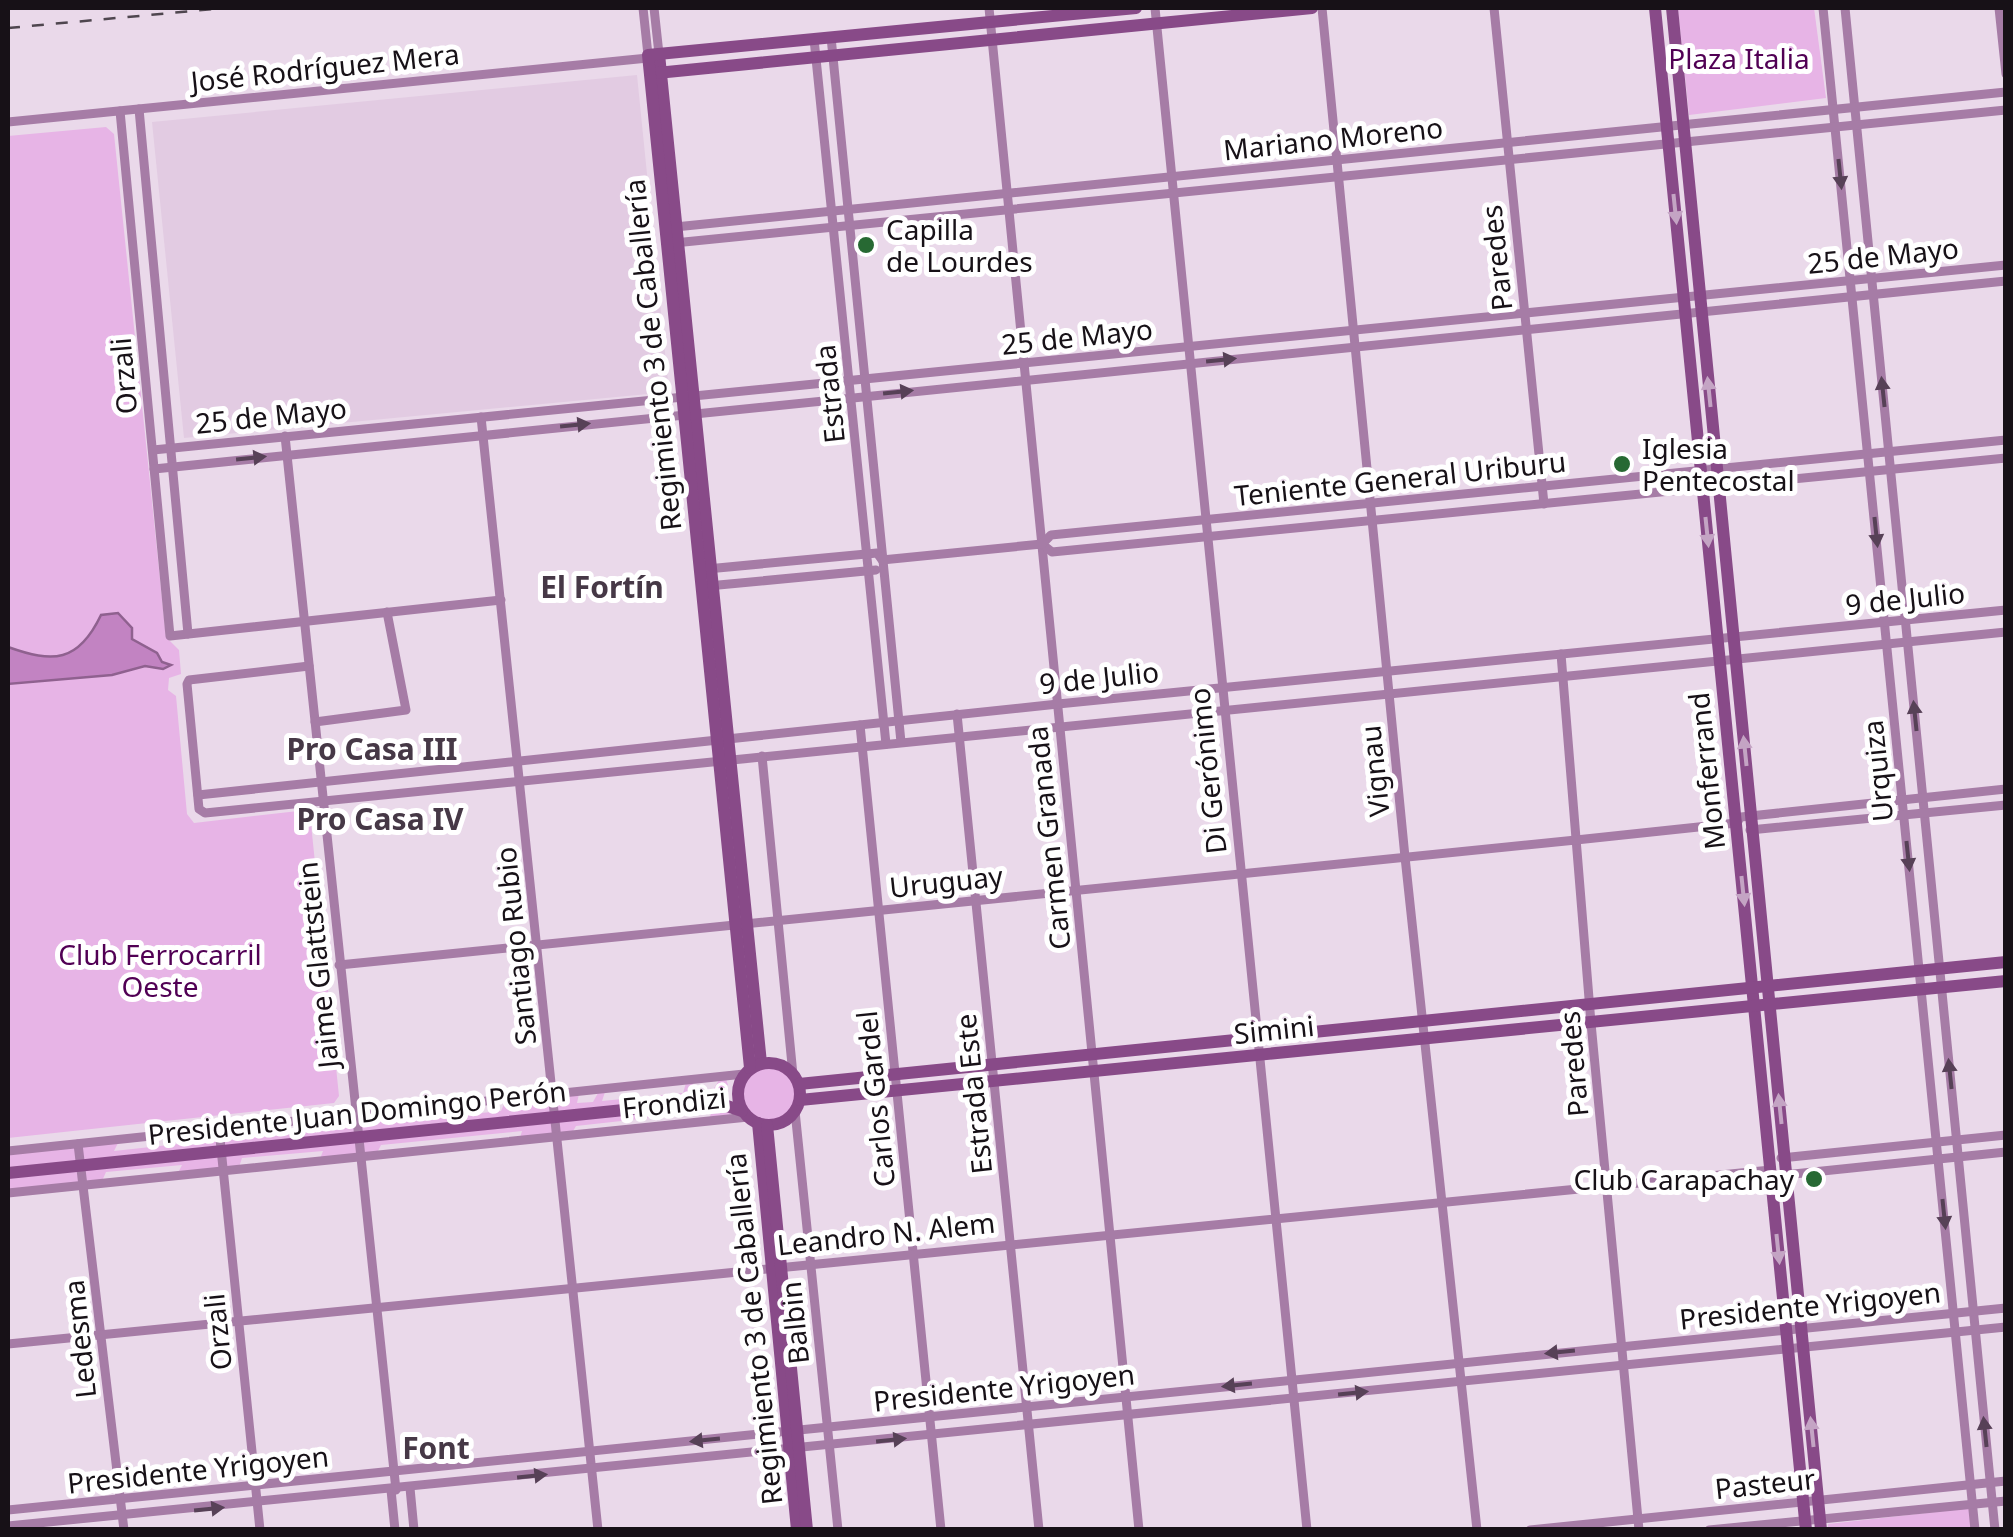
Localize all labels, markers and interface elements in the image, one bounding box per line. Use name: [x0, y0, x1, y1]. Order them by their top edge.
street label: José Rodríguez Mera: [186, 34, 461, 100]
park label: Plaza Italia: [1668, 39, 1810, 77]
street label: Mariano Moreno: [1221, 108, 1445, 168]
one-way arrow: [1832, 159, 1848, 191]
street label: Regimiento 3 de Caballería: [615, 177, 689, 533]
one-way arrow: [1667, 194, 1683, 225]
street label: Paredes: [1472, 203, 1520, 313]
place label: Capilla de Lourdes: [886, 210, 1033, 280]
street label: 25 de Mayo: [1805, 228, 1961, 282]
marker: Capilla de Lourdes: [855, 234, 877, 256]
street label: 25 de Mayo: [999, 309, 1155, 363]
street label: Orzali: [101, 336, 145, 416]
street label: Estrada: [805, 343, 853, 445]
one-way arrow: [1206, 351, 1238, 367]
one-way arrow: [1701, 376, 1717, 408]
one-way arrow: [1875, 376, 1891, 408]
one-way arrow: [882, 384, 914, 400]
street label: 25 de Mayo: [193, 388, 349, 442]
one-way arrow: [559, 417, 591, 433]
place label: Iglesia Pentecostal: [1642, 429, 1795, 499]
street label: Teniente General Uriburu: [1232, 442, 1568, 514]
one-way arrow: [236, 450, 268, 466]
marker: Iglesia Pentecostal: [1611, 453, 1633, 475]
one-way arrow: [1699, 517, 1715, 549]
one-way arrow: [1868, 517, 1884, 549]
district label: El Fortín: [540, 566, 664, 607]
street label: 9 de Julio: [1843, 573, 1967, 623]
street label: 9 de Julio: [1037, 652, 1161, 702]
street label: Di Gerónimo: [1179, 686, 1235, 856]
street label: Monferrand: [1679, 691, 1733, 851]
one-way arrow: [1906, 700, 1922, 731]
street label: Urquiza: [1853, 718, 1901, 824]
street label: Vignau: [1350, 723, 1398, 819]
street label: Carmen Granada: [1017, 724, 1079, 952]
district label: Pro Casa III: [286, 728, 458, 769]
one-way arrow: [1736, 734, 1752, 766]
district label: Pro Casa IV: [296, 798, 464, 839]
one-way arrow: [1900, 840, 1916, 872]
street label: Santiago Rubio: [486, 845, 544, 1047]
street label: Uruguay: [887, 856, 1005, 906]
street label: Jaime Glattstein: [287, 860, 347, 1073]
one-way arrow: [1735, 875, 1751, 907]
park label: Club Ferrocarril Oeste: [58, 935, 262, 1005]
street label: Simini: [1232, 1006, 1316, 1052]
street label: Carlos Gardel: [847, 1009, 903, 1189]
street label: Paredes: [1549, 1010, 1597, 1118]
street label: Estrada Este: [946, 1012, 1000, 1176]
one-way arrow: [1942, 1058, 1958, 1090]
street label: Presidente Juan Domingo Perón: [146, 1071, 568, 1153]
street label: Frondizi: [620, 1078, 728, 1126]
one-way arrow: [1772, 1093, 1788, 1124]
street label: Regimiento 3 de Caballería: [716, 1151, 790, 1507]
place label: Club Carapachay: [1573, 1160, 1795, 1198]
marker: Club Carapachay: [1803, 1168, 1825, 1190]
one-way arrow: [1936, 1199, 1952, 1230]
street label: Leandro N. Alem: [775, 1203, 997, 1263]
one-way arrow: [1770, 1234, 1786, 1265]
street label: Presidente Yrigoyen: [1677, 1272, 1943, 1338]
street label: Ledesma: [54, 1278, 104, 1400]
street label: Balbin: [771, 1280, 817, 1366]
street label: Orzali: [194, 1292, 240, 1372]
one-way arrow: [1544, 1345, 1576, 1361]
street label: Presidente Yrigoyen: [871, 1354, 1137, 1420]
one-way arrow: [1221, 1378, 1252, 1394]
one-way arrow: [1338, 1385, 1370, 1401]
one-way arrow: [1803, 1416, 1819, 1448]
one-way arrow: [1977, 1416, 1993, 1448]
district label: Font: [402, 1427, 470, 1468]
one-way arrow: [688, 1432, 720, 1448]
one-way arrow: [875, 1432, 907, 1448]
street label: Presidente Yrigoyen: [65, 1436, 331, 1502]
street label: Pasteur: [1713, 1459, 1818, 1507]
one-way arrow: [517, 1468, 549, 1484]
one-way arrow: [194, 1500, 225, 1516]

